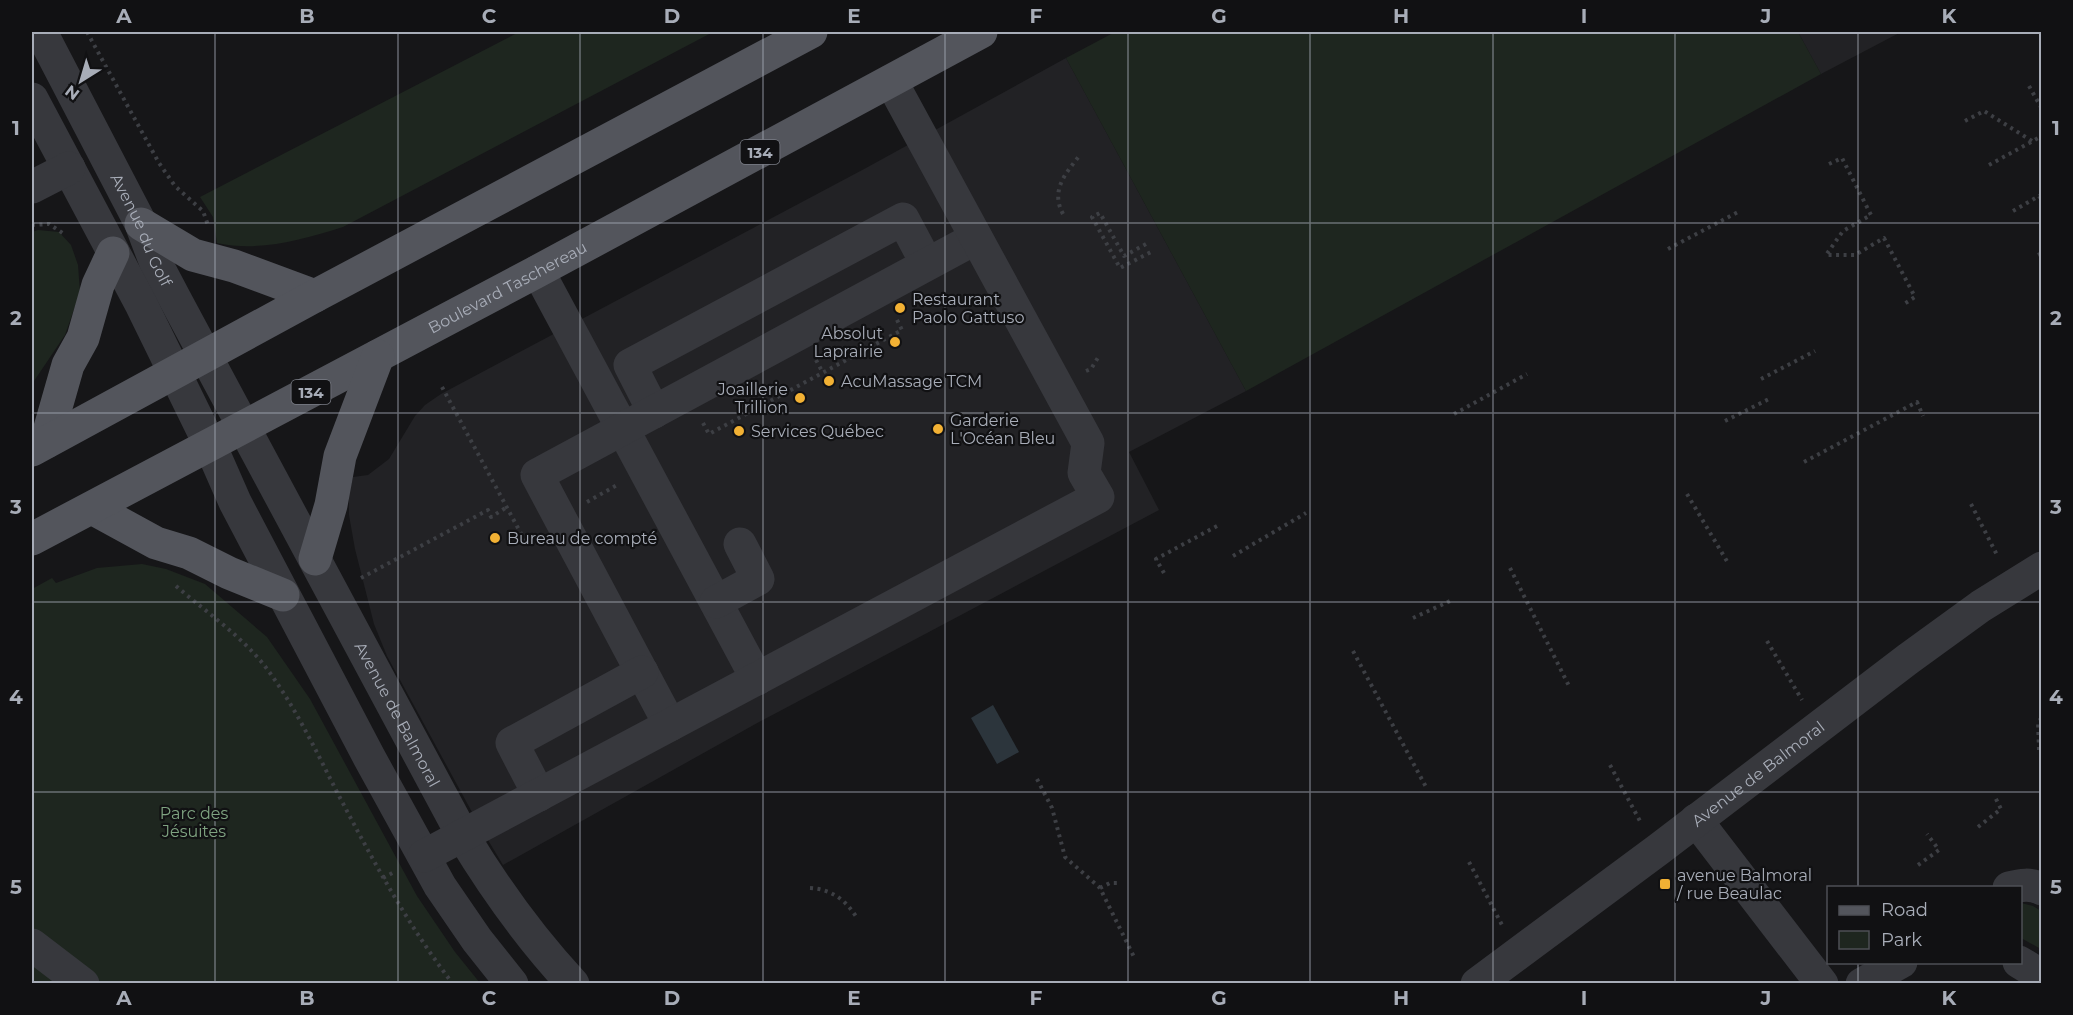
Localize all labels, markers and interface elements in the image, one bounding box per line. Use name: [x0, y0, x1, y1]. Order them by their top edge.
text: A: [115, 4, 132, 28]
text: B: [299, 4, 315, 28]
text: C: [482, 4, 497, 28]
text: D: [664, 4, 680, 28]
text: E: [847, 4, 861, 28]
text: F: [1030, 4, 1043, 28]
text: G: [1211, 4, 1227, 28]
text: H: [1393, 4, 1409, 28]
text: I: [1581, 4, 1587, 28]
text: J: [1760, 4, 1771, 28]
text: K: [1942, 4, 1958, 28]
north arrow: [51, 51, 111, 111]
text: N: [61, 81, 83, 104]
text: 1: [12, 116, 20, 140]
text: 1: [2052, 116, 2060, 140]
road number: 134: [740, 140, 780, 164]
street label: Avenue du Golf: [107, 170, 176, 290]
street label: Boulevard Taschereau: [425, 237, 590, 337]
place label: Restaurant Paolo Gattuso: [912, 290, 1024, 327]
marker: Restaurant Paolo Gattuso: [893, 301, 907, 315]
text: 2: [10, 306, 22, 330]
text: 2: [2050, 306, 2062, 330]
place label: Absolut Laprairie: [814, 324, 883, 361]
marker: Absolut Laprairie: [888, 335, 902, 349]
place label: AcuMassage TCM: [841, 372, 982, 391]
marker: AcuMassage TCM: [822, 374, 836, 388]
road number: 134: [292, 380, 330, 404]
place label: Joaillerie Trillion: [717, 380, 788, 417]
marker: Joaillerie Trillion: [793, 391, 807, 405]
place label: Garderie L'Océan Bleu: [950, 411, 1055, 448]
place label: Services Québec: [751, 422, 884, 441]
marker: Garderie L'Océan Bleu: [931, 422, 945, 436]
marker: Services Québec: [732, 424, 746, 438]
text: 3: [9, 495, 22, 519]
text: 3: [2049, 495, 2062, 519]
place label: Bureau de compté: [507, 529, 657, 548]
marker: Bureau de compté: [488, 531, 502, 545]
street label: Avenue de Balmoral: [351, 638, 444, 790]
text: 4: [9, 685, 23, 709]
text: 4: [2049, 685, 2063, 709]
street label: Avenue de Balmoral: [1688, 717, 1828, 830]
park label: Parc des Jésuites: [160, 804, 228, 841]
place label: avenue Balmoral / rue Beaulac: [1676, 866, 1812, 903]
text: 5: [10, 875, 22, 899]
text: 5: [2050, 875, 2062, 899]
marker: avenue Balmoral / rue Beaulac: [1658, 877, 1672, 891]
legend: [1827, 886, 2022, 964]
text: Road: [1881, 899, 1928, 921]
text: Park: [1881, 929, 1922, 951]
text: A: [115, 986, 132, 1010]
text: B: [299, 986, 315, 1010]
text: C: [482, 986, 497, 1010]
text: D: [664, 986, 680, 1010]
text: E: [847, 986, 861, 1010]
text: F: [1030, 986, 1043, 1010]
text: G: [1211, 986, 1227, 1010]
text: H: [1393, 986, 1409, 1010]
text: I: [1581, 986, 1587, 1010]
text: J: [1760, 986, 1771, 1010]
text: K: [1942, 986, 1958, 1010]

